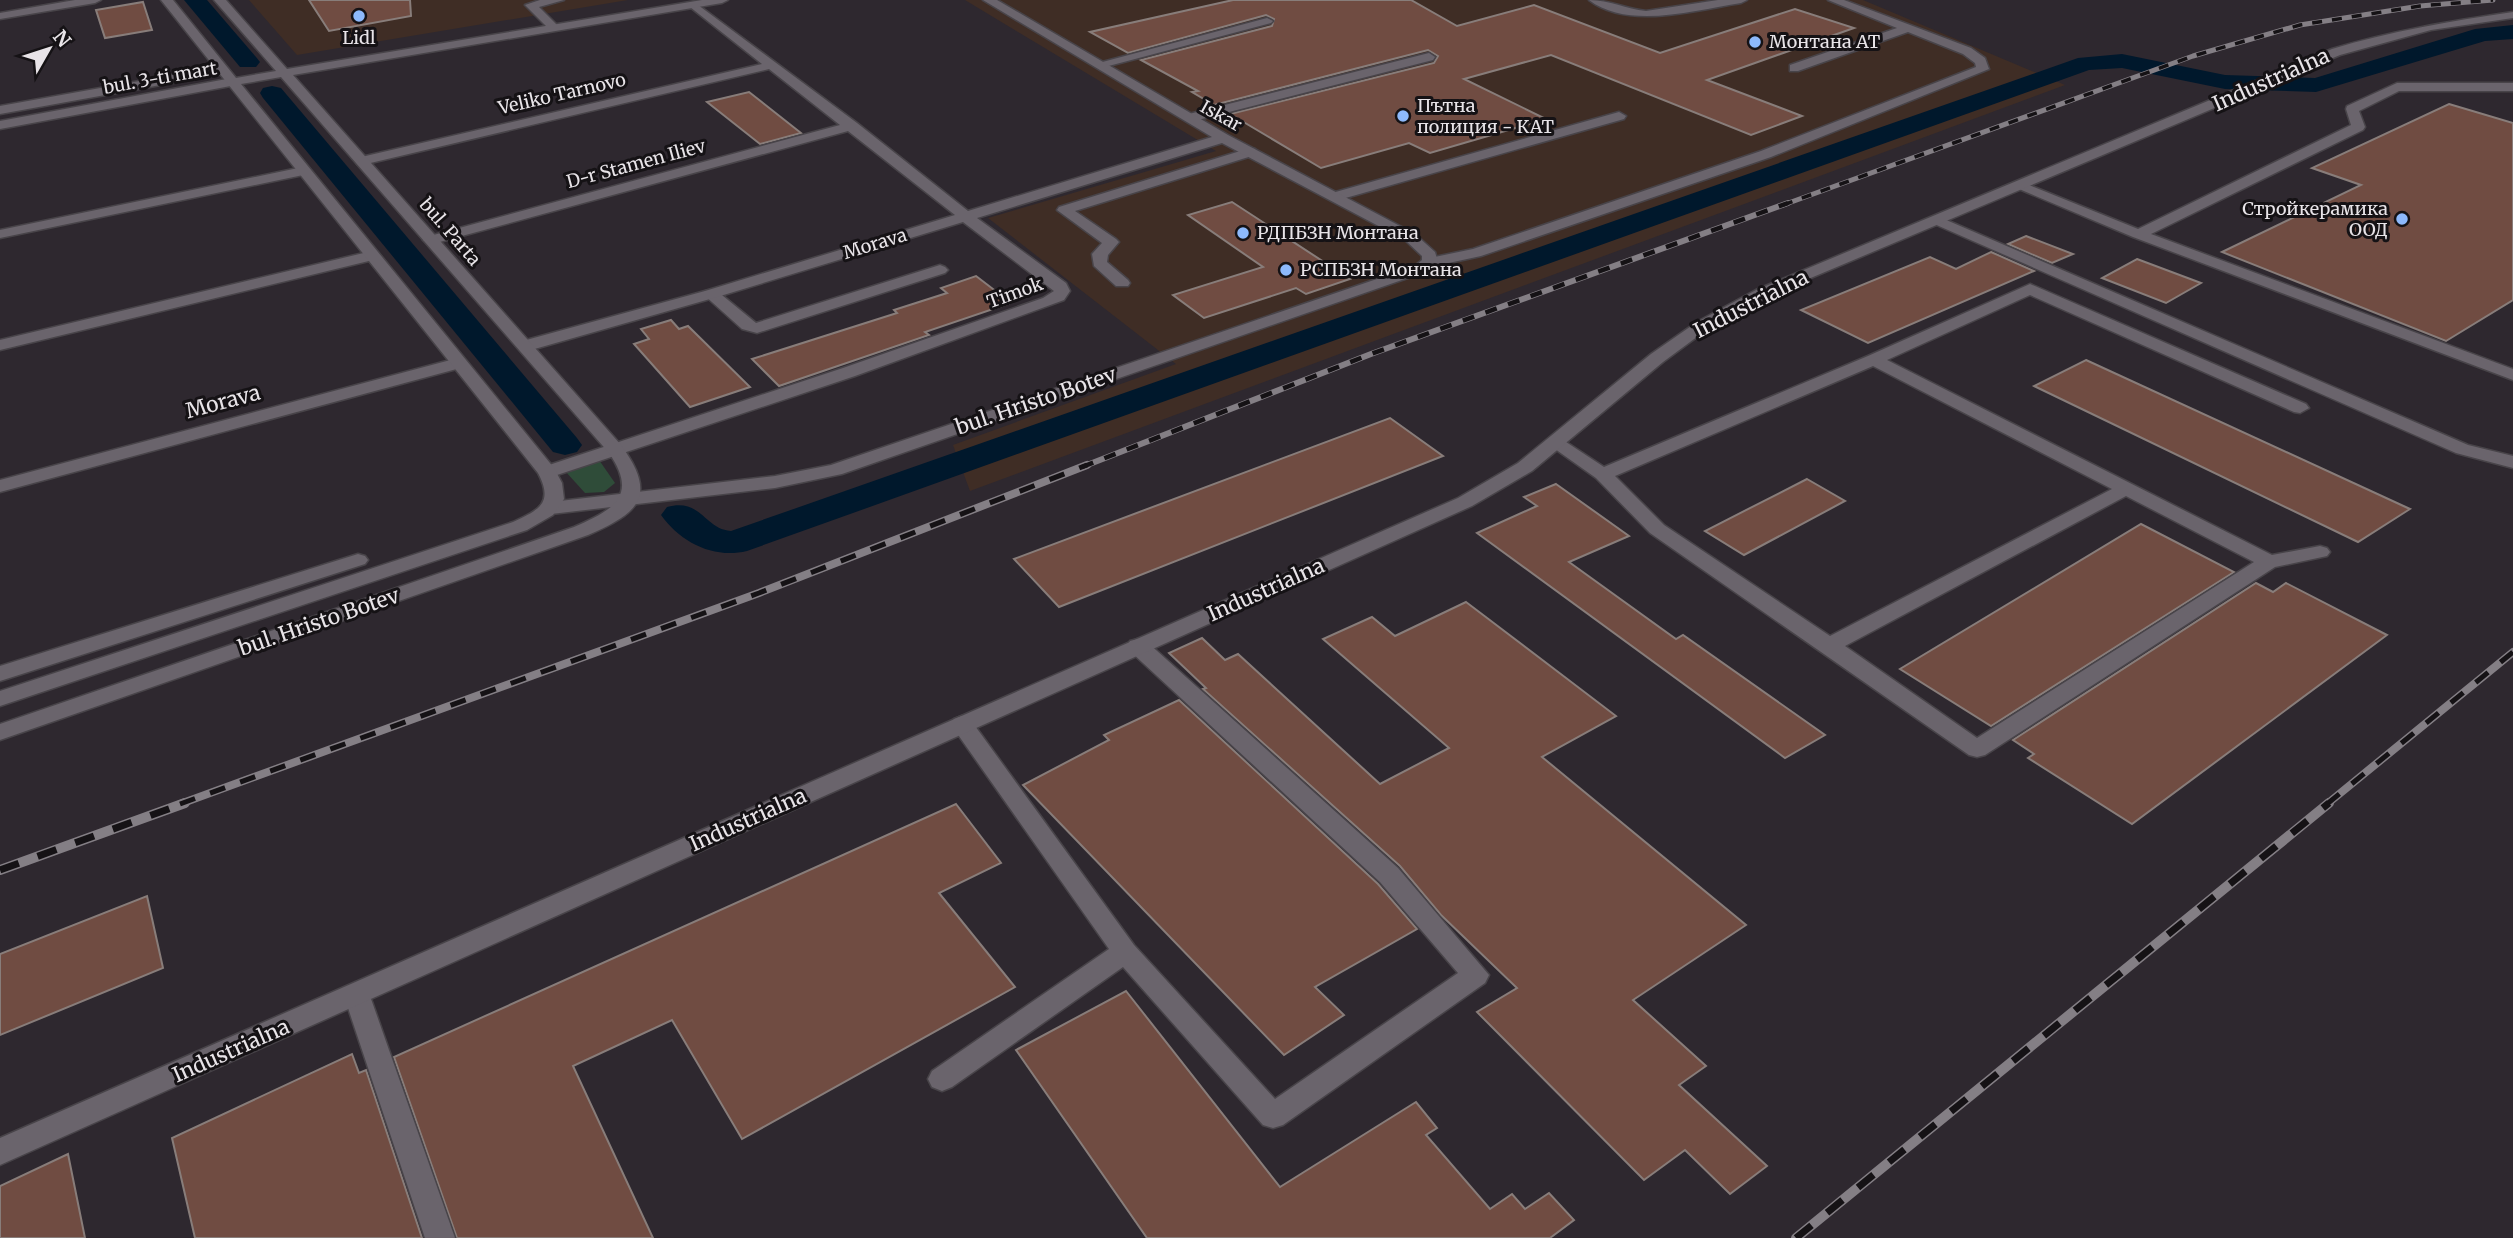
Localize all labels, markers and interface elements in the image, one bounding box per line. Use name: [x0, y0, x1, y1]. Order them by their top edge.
marker: Lidl: [351, 8, 367, 24]
north arrow: [14, 14, 84, 84]
text: N: [48, 25, 76, 52]
place label: Lidl: [342, 26, 376, 49]
place label: Монтана АТ: [1769, 30, 1881, 53]
marker: Монтана АТ: [1747, 34, 1763, 50]
street label: Industrialna: [2208, 42, 2333, 117]
street label: bul. 3-ti mart: [100, 56, 218, 99]
street label: Veliko Tarnovo: [495, 68, 628, 120]
place label: Пътна полиция - КАТ: [1417, 94, 1555, 138]
street label: Iskar: [1196, 95, 1246, 136]
marker: Пътна полиция - КАТ: [1395, 108, 1411, 124]
street label: D-r Stamen Iliev: [564, 134, 709, 193]
street label: bul. Parta: [414, 192, 486, 270]
place label: Стройкерамика ООД: [2242, 197, 2388, 241]
marker: Стройкерамика ООД: [2394, 211, 2410, 227]
place label: РДПБЗН Монтана: [1257, 221, 1419, 244]
street label: Morava: [840, 223, 910, 264]
marker: РДПБЗН Монтана: [1235, 225, 1251, 241]
place label: РСПБЗН Монтана: [1300, 258, 1462, 281]
marker: РСПБЗН Монтана: [1278, 262, 1294, 278]
street label: Industrialna: [1689, 263, 1813, 344]
street label: Timok: [984, 272, 1047, 313]
street label: bul. Hristo Botev: [951, 360, 1121, 441]
street label: Morava: [183, 379, 263, 424]
street label: Industrialna: [1203, 552, 1328, 627]
street label: bul. Hristo Botev: [234, 581, 404, 662]
street label: Industrialna: [685, 782, 810, 857]
street label: Industrialna: [168, 1013, 293, 1088]

